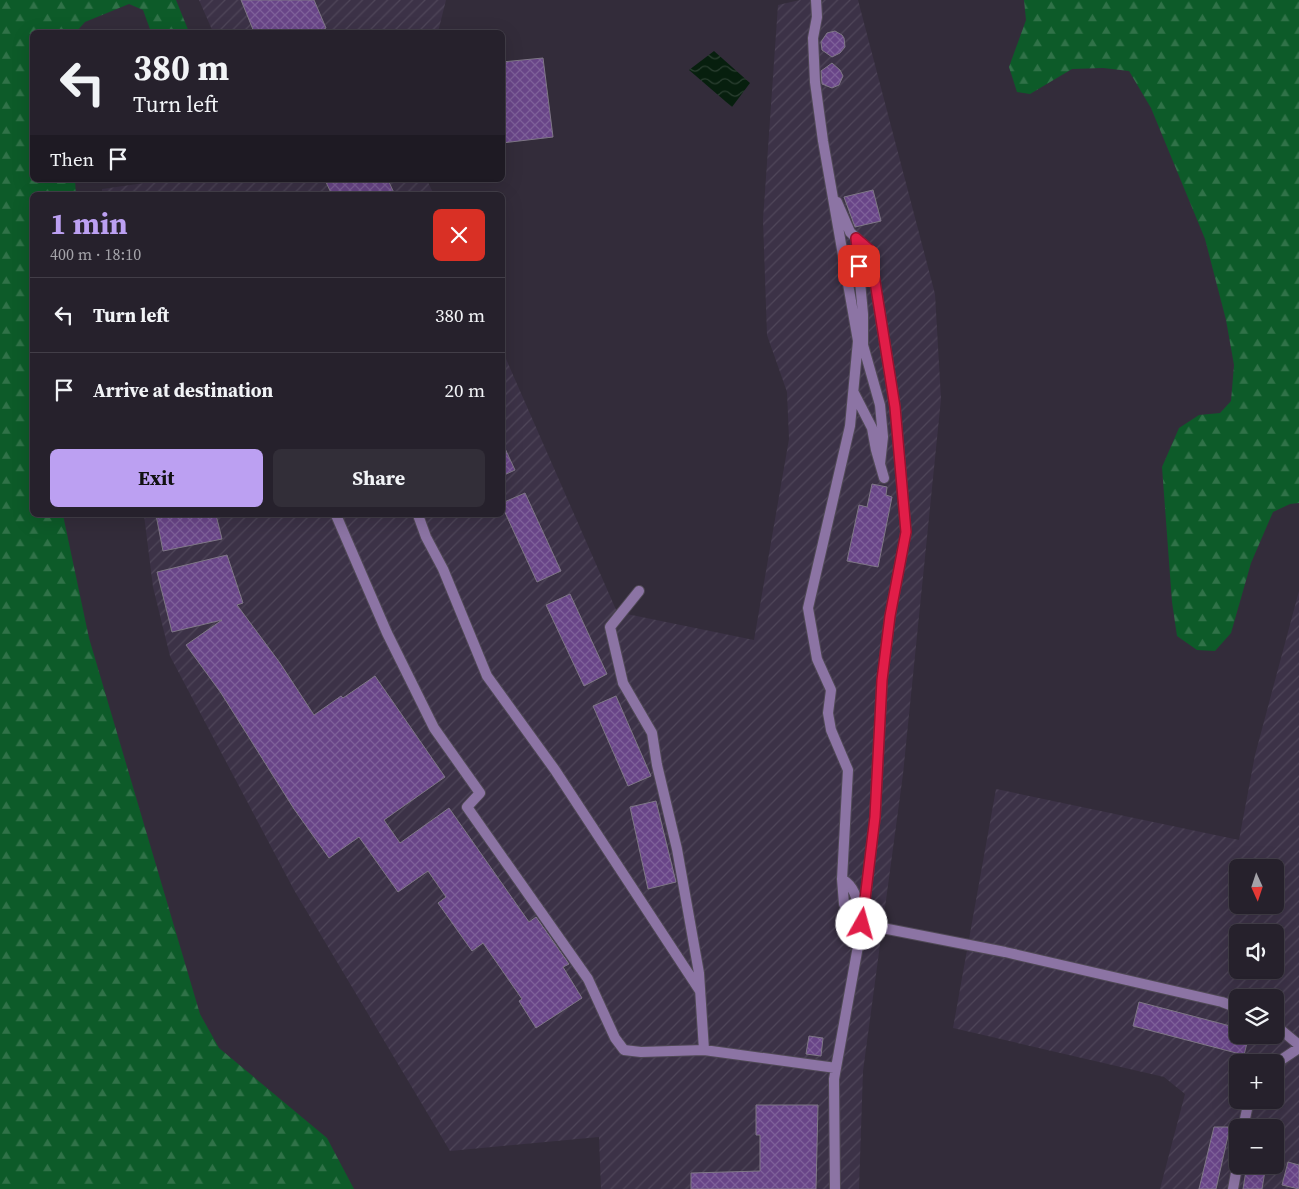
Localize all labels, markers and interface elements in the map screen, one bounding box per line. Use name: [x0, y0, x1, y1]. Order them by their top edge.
text: 380 m: [133, 44, 229, 92]
icon: left: [50, 50, 115, 115]
text: Turn left: [133, 89, 218, 119]
icon: arrive: [104, 145, 132, 173]
text: Then: [50, 146, 94, 172]
text: 1 min: [50, 203, 128, 244]
button: close: [433, 209, 485, 261]
text: 400 m · 18:10: [50, 243, 141, 265]
pin: [838, 245, 880, 287]
icon: arrive: [845, 252, 873, 280]
icon: left: [50, 301, 78, 329]
text: Turn left: [93, 302, 169, 328]
text: 380 m: [435, 302, 485, 328]
icon: arrive: [50, 376, 78, 404]
text: Arrive at destination: [93, 377, 273, 403]
text: 20 m: [444, 377, 485, 403]
button: Exit: [50, 449, 263, 507]
button: Share: [273, 449, 485, 507]
north arrow: [1229, 859, 1284, 914]
map controls: [1229, 859, 1284, 1174]
position arrow: [835, 897, 887, 949]
button: sound: [1229, 924, 1284, 979]
button: layers: [1229, 989, 1284, 1044]
button: +: [1229, 1054, 1284, 1109]
button: −: [1229, 1119, 1284, 1174]

